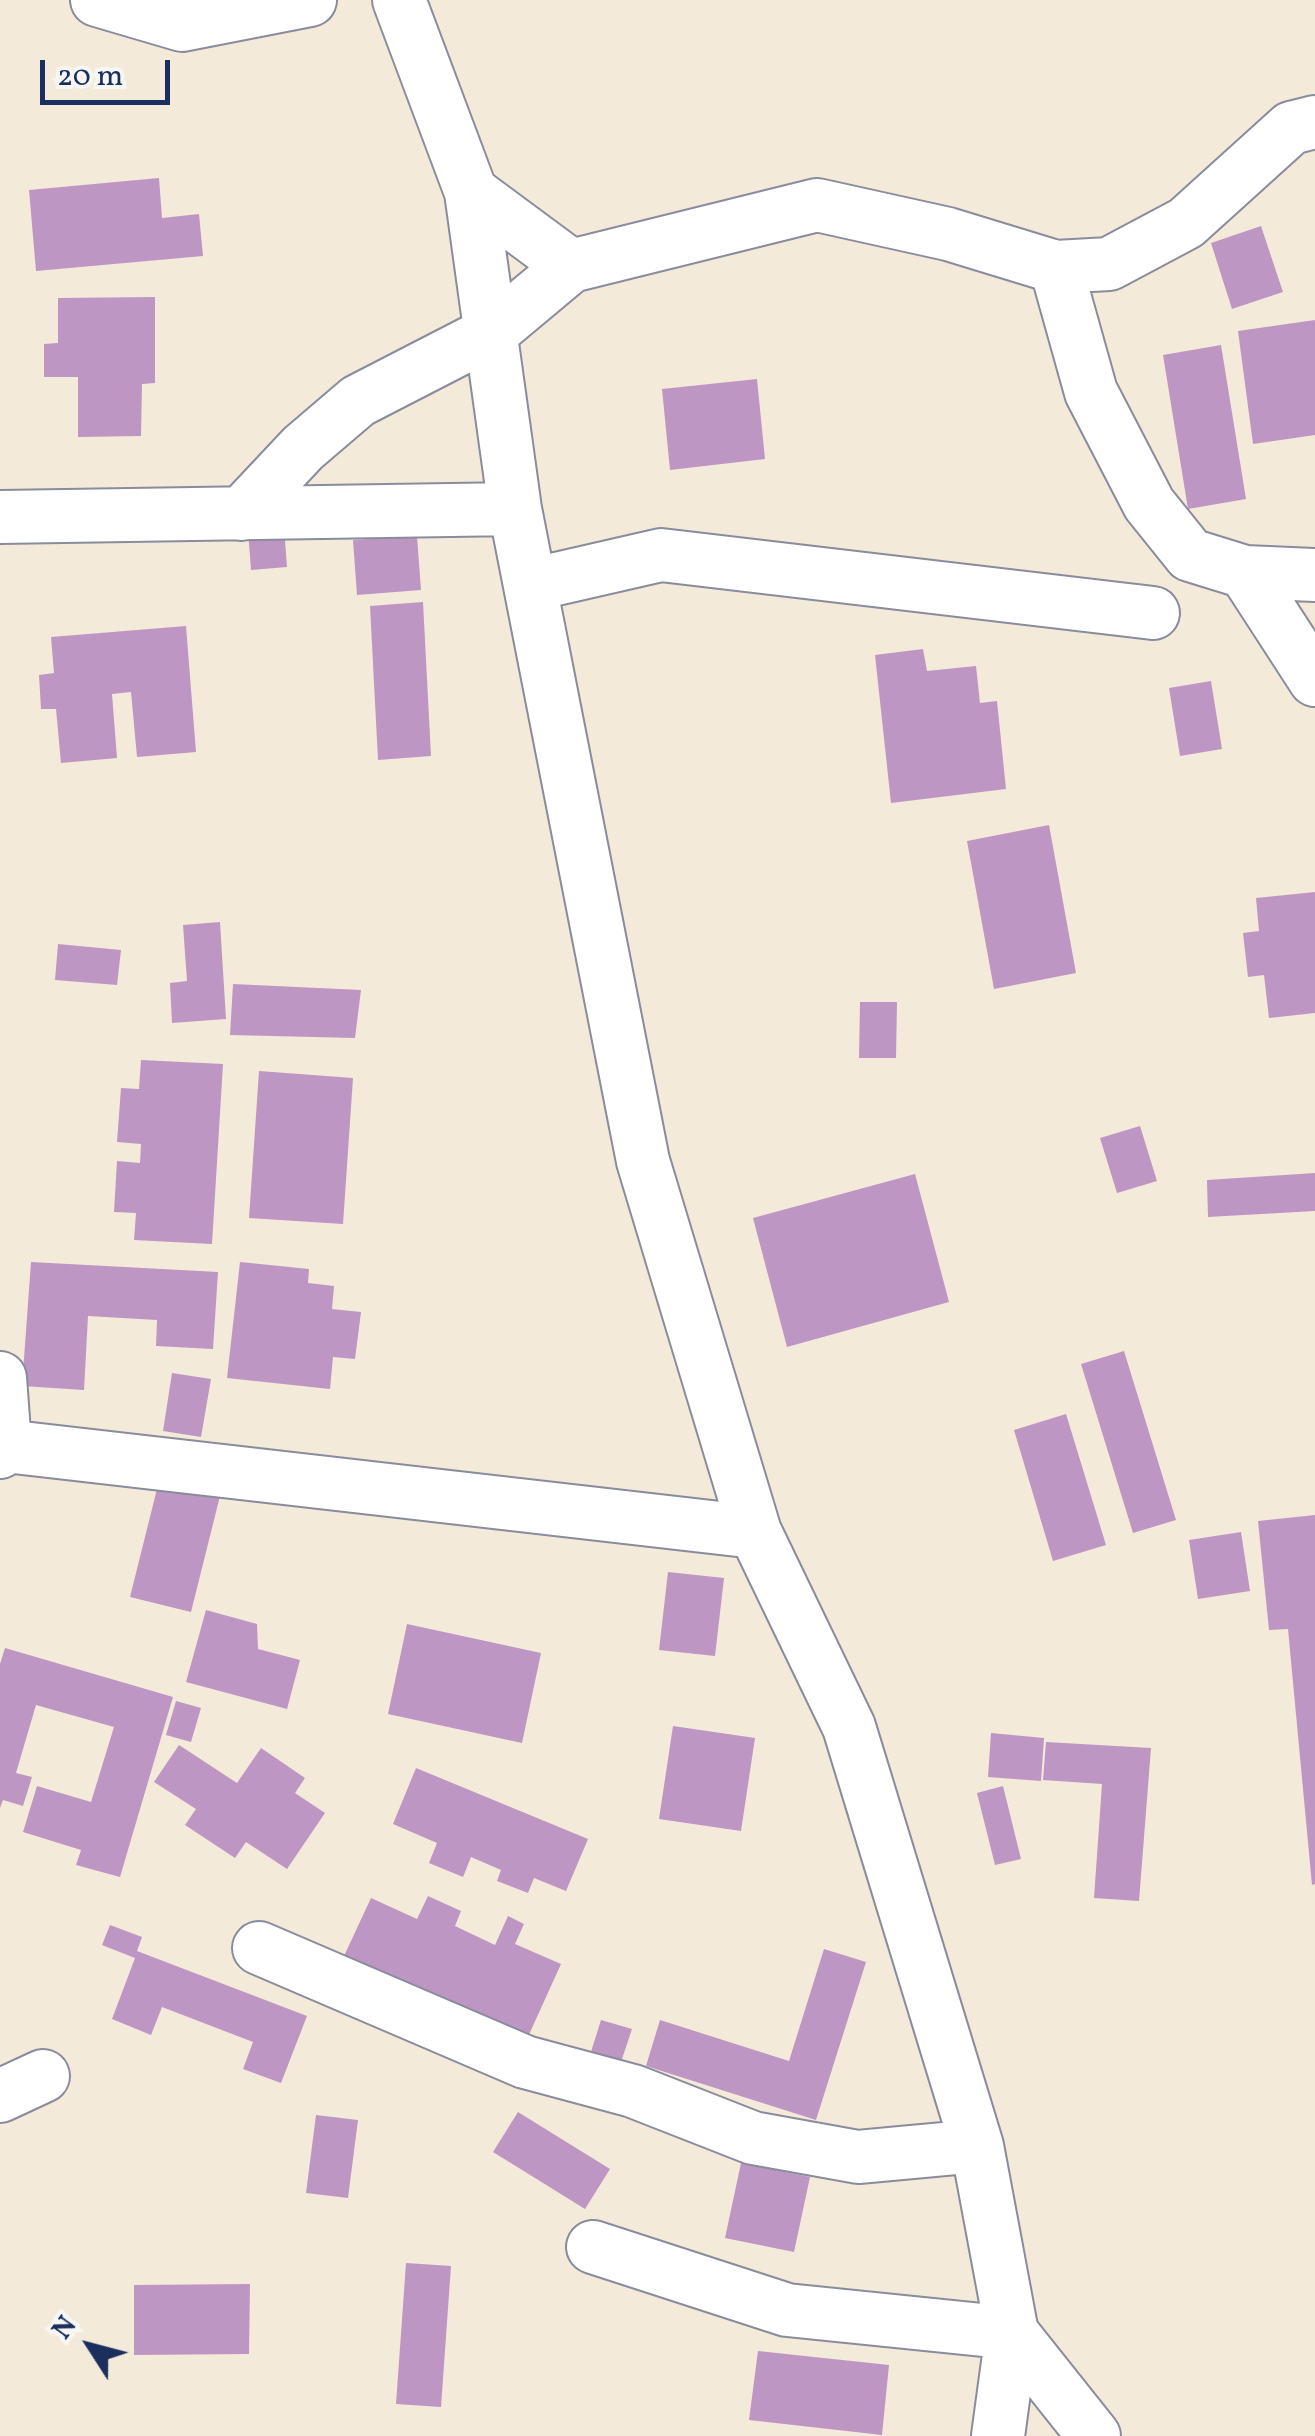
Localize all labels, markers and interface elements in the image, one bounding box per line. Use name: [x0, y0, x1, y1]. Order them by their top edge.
scale bar: [45, 40, 175, 102]
text: 20 m: [57, 56, 123, 98]
north arrow: [40, 2296, 140, 2396]
text: N: [44, 2308, 87, 2348]

